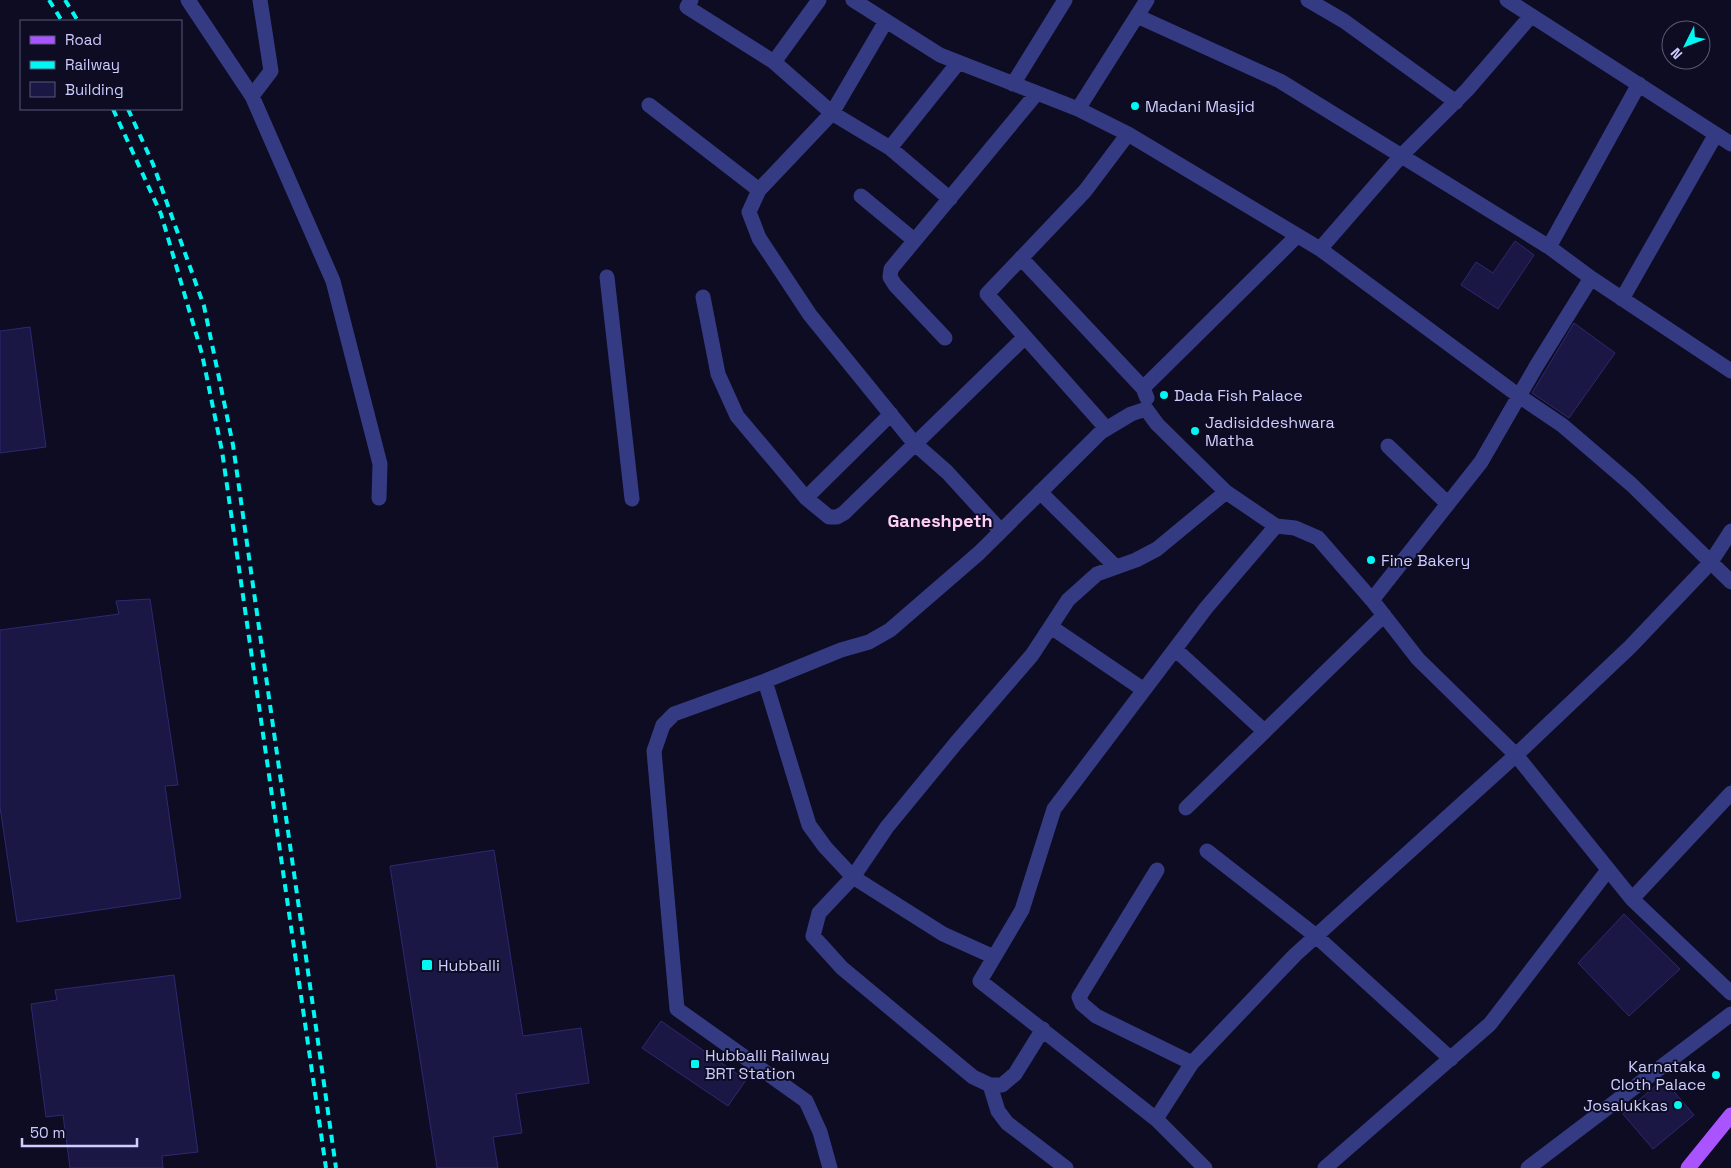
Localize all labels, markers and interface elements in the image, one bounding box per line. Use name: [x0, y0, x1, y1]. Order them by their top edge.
legend: [20, 20, 182, 110]
north arrow: [1661, 20, 1711, 70]
text: Road: [65, 30, 102, 49]
text: N: [1667, 44, 1686, 63]
text: Railway: [65, 55, 120, 74]
text: Building: [65, 80, 124, 99]
place label: Madani Masjid: [1145, 96, 1255, 117]
marker: Madani Masjid: [1129, 100, 1141, 112]
place label: Dada Fish Palace: [1174, 385, 1303, 406]
marker: Dada Fish Palace: [1158, 389, 1170, 401]
place label: Jadisiddeshwara Matha: [1205, 412, 1335, 451]
marker: Jadisiddeshwara Matha: [1189, 425, 1201, 437]
district label: Ganeshpeth: [887, 509, 993, 532]
place label: Fine Bakery: [1381, 550, 1470, 571]
marker: Fine Bakery: [1365, 554, 1377, 566]
place label: Hubballi: [438, 955, 500, 976]
marker: Hubballi: [420, 958, 434, 972]
place label: Hubballi Railway BRT Station: [705, 1045, 830, 1084]
place label: Karnataka Cloth Palace: [1610, 1056, 1706, 1095]
marker: Hubballi Railway BRT Station: [689, 1058, 701, 1070]
marker: Karnataka Cloth Palace: [1710, 1069, 1722, 1081]
place label: Josalukkas: [1583, 1095, 1668, 1116]
marker: Josalukkas: [1672, 1099, 1684, 1111]
scale bar: [22, 1116, 138, 1148]
text: 50 m: [30, 1123, 65, 1142]

